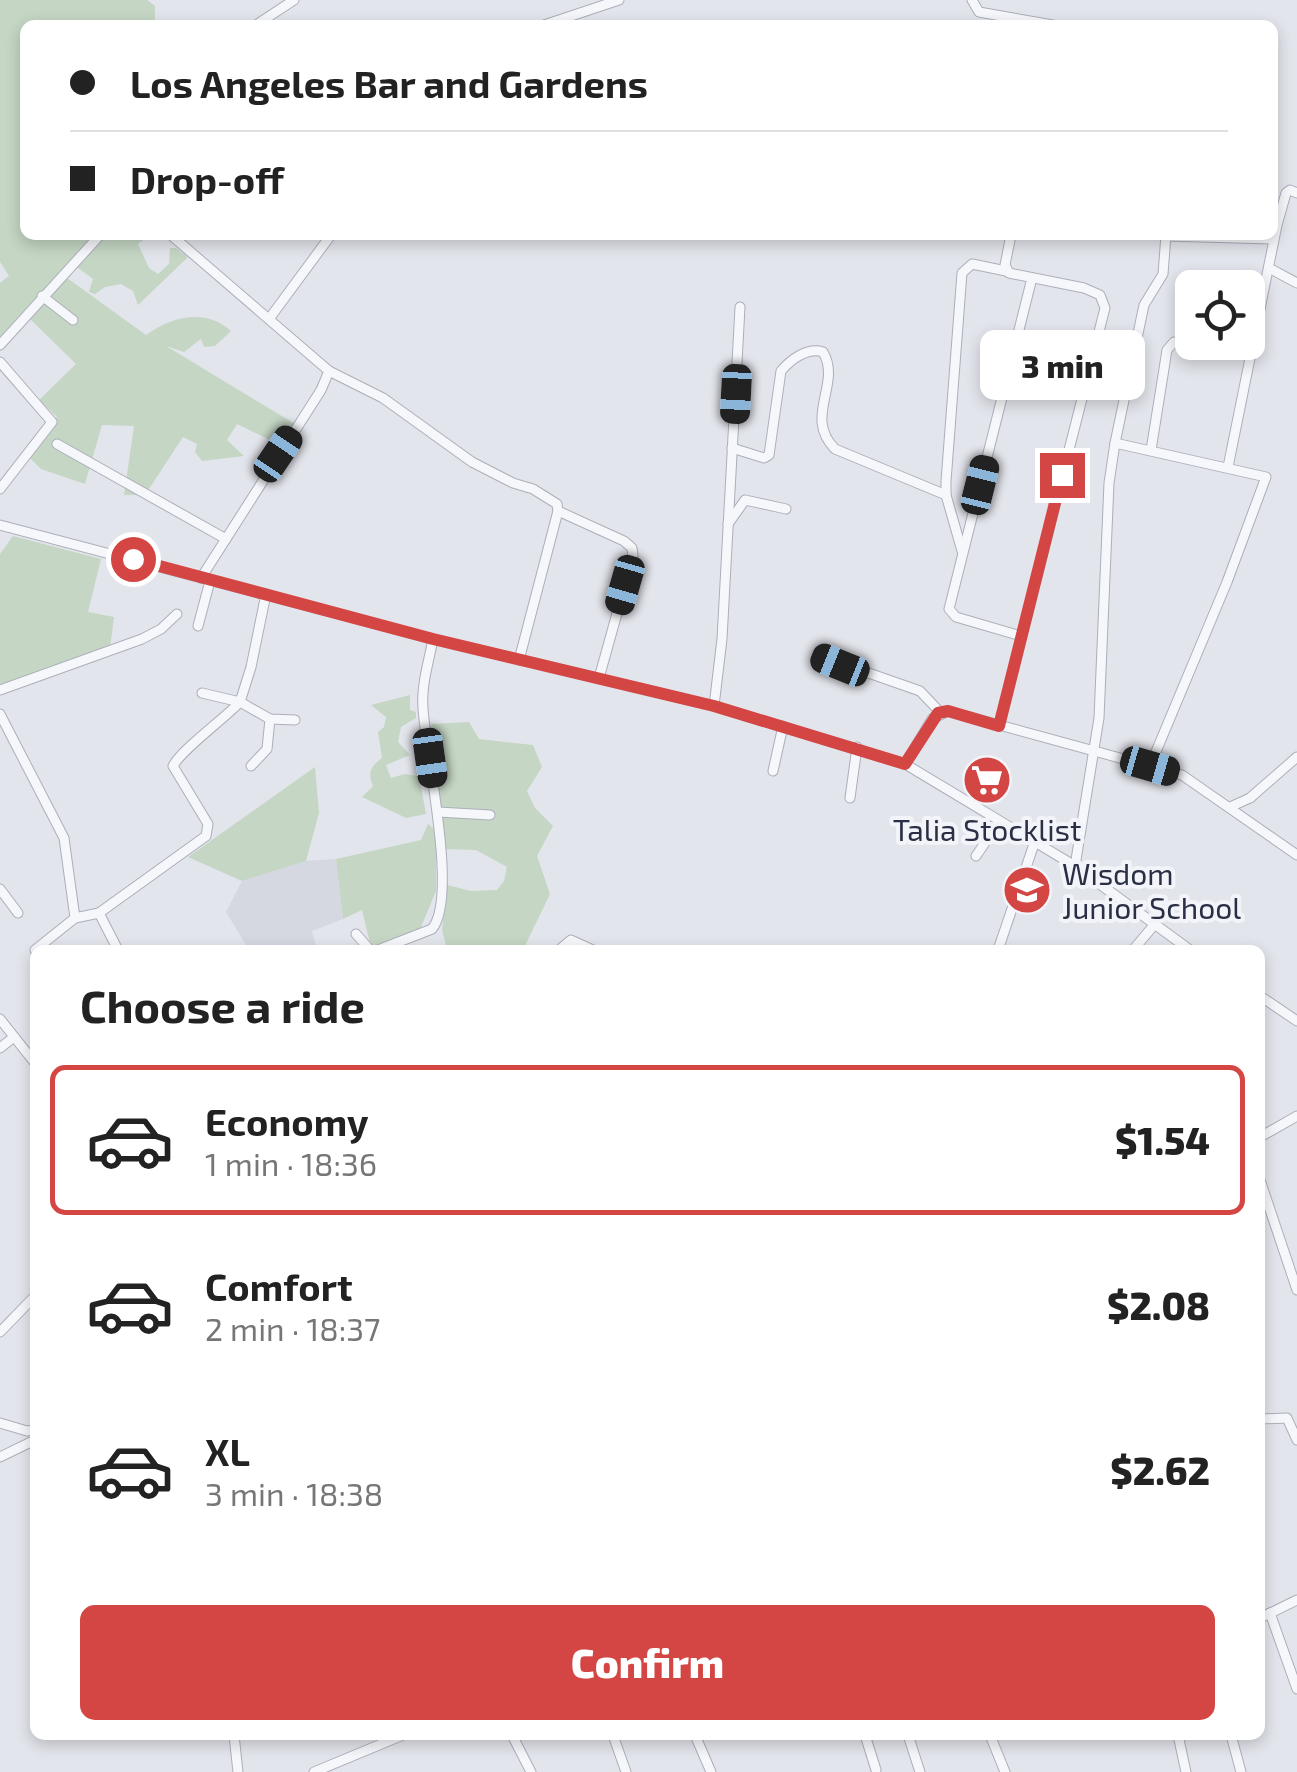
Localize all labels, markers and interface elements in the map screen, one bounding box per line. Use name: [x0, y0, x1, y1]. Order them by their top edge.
text: Los Angeles Bar and Gardens: [130, 60, 648, 106]
text: Drop-off: [130, 156, 284, 202]
map controls: [1175, 270, 1265, 360]
button: locate: [1175, 270, 1265, 360]
callout: 3 min: [980, 330, 1144, 400]
text: 3 min: [1021, 346, 1104, 384]
car: [719, 363, 753, 425]
car: [249, 421, 307, 487]
car: [958, 452, 1002, 518]
route end: [1040, 453, 1085, 498]
route start: [111, 537, 156, 582]
car: [602, 552, 648, 618]
car: [807, 640, 873, 690]
car: [411, 726, 449, 790]
car: [1117, 743, 1183, 789]
supermarket icon: Talia Stocklist: [961, 754, 1013, 806]
place label: Talia Stocklist: [893, 811, 1081, 847]
place label: Wisdom Junior School: [1062, 855, 1241, 925]
school or university icon: Wisdom Junior School: [1001, 864, 1053, 916]
text: Choose a ride: [80, 978, 365, 1032]
icon: car: [85, 1095, 175, 1185]
text: Economy: [205, 1098, 369, 1144]
text: $1.54: [1115, 1117, 1210, 1163]
text: 1 min · 18:36: [205, 1144, 377, 1182]
icon: car: [85, 1260, 175, 1350]
text: Comfort: [205, 1263, 353, 1309]
text: $2.08: [1107, 1282, 1210, 1328]
text: 2 min · 18:37: [205, 1309, 380, 1347]
icon: car: [85, 1425, 175, 1515]
text: XL: [205, 1428, 250, 1474]
text: $2.62: [1110, 1447, 1210, 1493]
text: 3 min · 18:38: [205, 1474, 383, 1512]
button: Confirm: [80, 1605, 1215, 1720]

